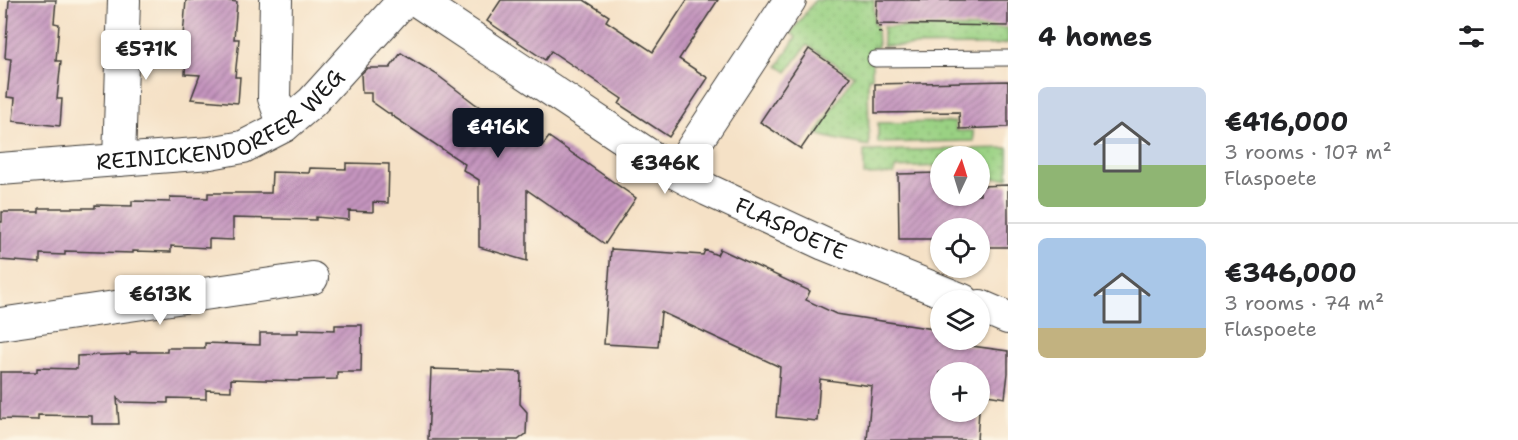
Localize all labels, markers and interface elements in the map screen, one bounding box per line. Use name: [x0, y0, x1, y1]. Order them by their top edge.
text: 4 homes: [1038, 19, 1152, 54]
icon: filters: [1455, 20, 1488, 53]
pin: €571K: [104, 30, 188, 81]
text: €571K: [115, 36, 177, 62]
street label: REINICKENDORFER WEG: [95, 62, 350, 177]
text: €416,000: [1224, 104, 1348, 139]
pin: €416K: [456, 108, 540, 159]
icon: home: [1086, 111, 1158, 183]
text: €416K: [467, 114, 530, 140]
text: 3 rooms · 107 m²: [1224, 139, 1392, 165]
pin: €346K: [623, 144, 707, 195]
north arrow: [930, 146, 990, 206]
map controls: [930, 146, 990, 422]
text: €346K: [630, 150, 700, 176]
text: Flaspoete: [1224, 165, 1317, 191]
street label: FLASPOETE: [730, 191, 851, 267]
button: locate: [930, 218, 990, 278]
text: €346,000: [1224, 255, 1357, 290]
icon: home: [1086, 262, 1158, 334]
pin: €613K: [118, 275, 202, 326]
text: €613K: [129, 281, 191, 307]
button: layers: [930, 290, 990, 350]
text: 3 rooms · 74 m²: [1224, 290, 1384, 316]
text: Flaspoete: [1224, 316, 1317, 342]
button: +: [930, 362, 990, 422]

